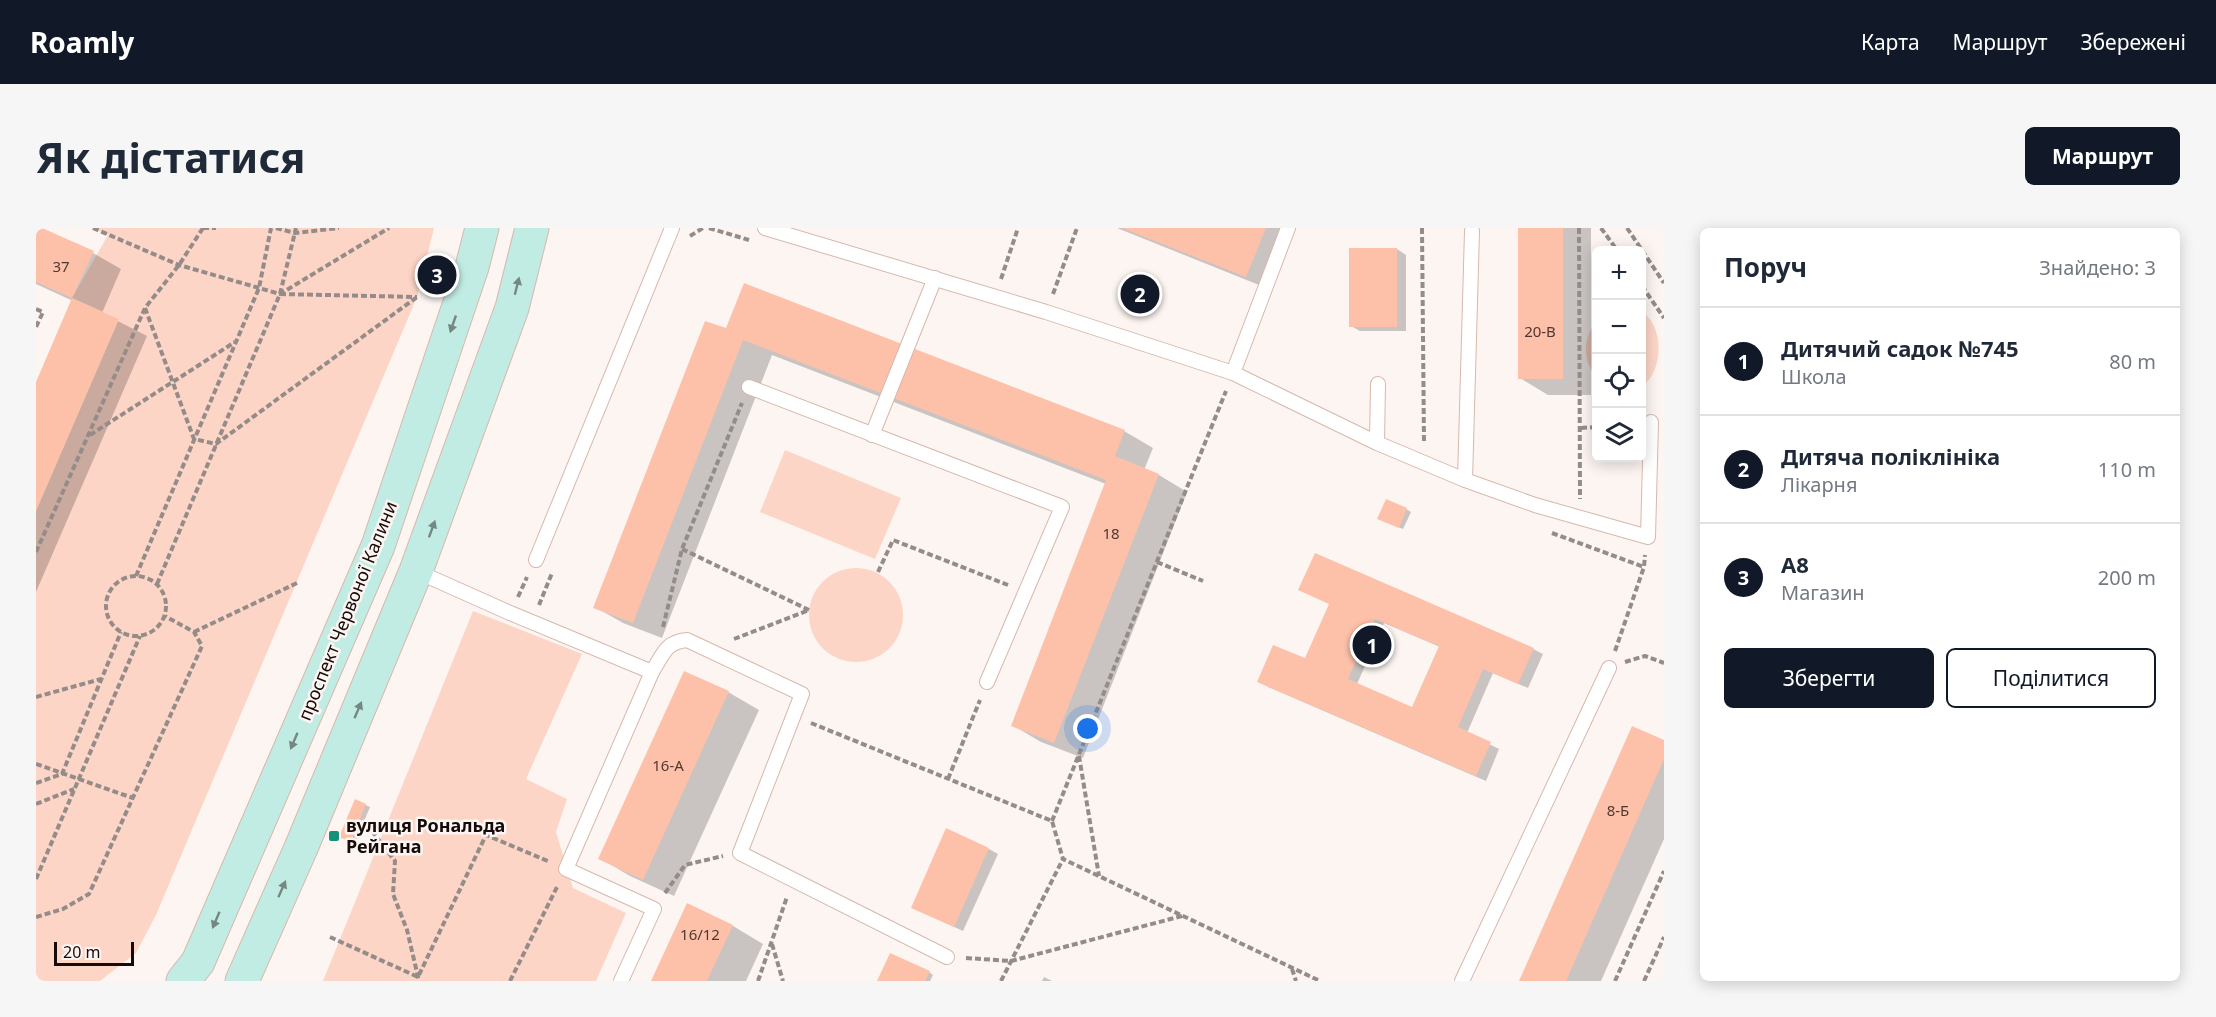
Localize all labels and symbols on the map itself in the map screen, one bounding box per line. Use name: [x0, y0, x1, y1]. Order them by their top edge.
pin: 3: [418, 252, 456, 298]
house number: 37: [52, 256, 70, 276]
pin: 2: [1120, 272, 1160, 316]
one-way arrow: [513, 277, 523, 295]
one-way arrow: [448, 315, 457, 333]
house number: 20-В: [1524, 321, 1556, 341]
street label: проспект Червоної Калини: [292, 497, 402, 724]
one-way arrow: [427, 520, 437, 538]
house number: 18: [1102, 523, 1120, 543]
pin: 1: [1352, 622, 1392, 668]
one-way arrow: [353, 700, 363, 718]
your location: [1073, 714, 1102, 743]
one-way arrow: [289, 733, 298, 750]
house number: 16-А: [652, 755, 684, 775]
house number: 8-Б: [1607, 800, 1629, 820]
place label: вулиця Рональда Рейгана: [346, 813, 505, 858]
marker: вулиця Рональда Рейгана: [327, 829, 341, 843]
one-way arrow: [278, 881, 287, 898]
one-way arrow: [211, 912, 221, 930]
house number: 16/12: [680, 924, 720, 944]
scale bar: [54, 939, 134, 966]

